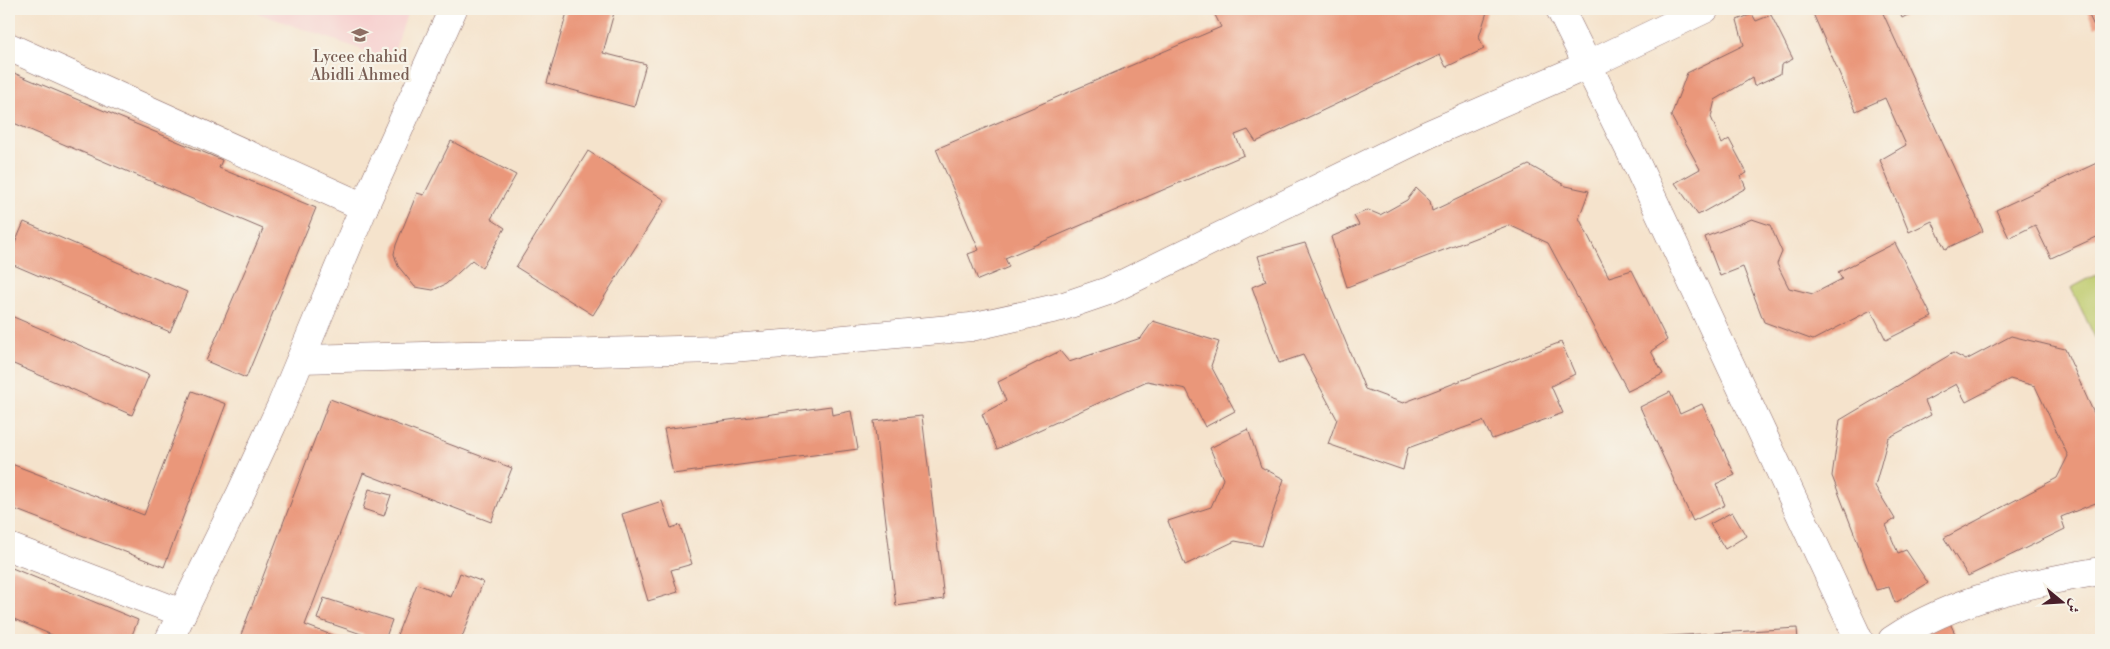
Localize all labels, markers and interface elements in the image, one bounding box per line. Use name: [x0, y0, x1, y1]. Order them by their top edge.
school or university icon: Lycee chahid Abidli Ahmed: [350, 25, 370, 45]
place label: Lycee chahid Abidli Ahmed: [309, 47, 410, 85]
north arrow: [2038, 576, 2088, 626]
text: ش: [2063, 596, 2084, 615]

